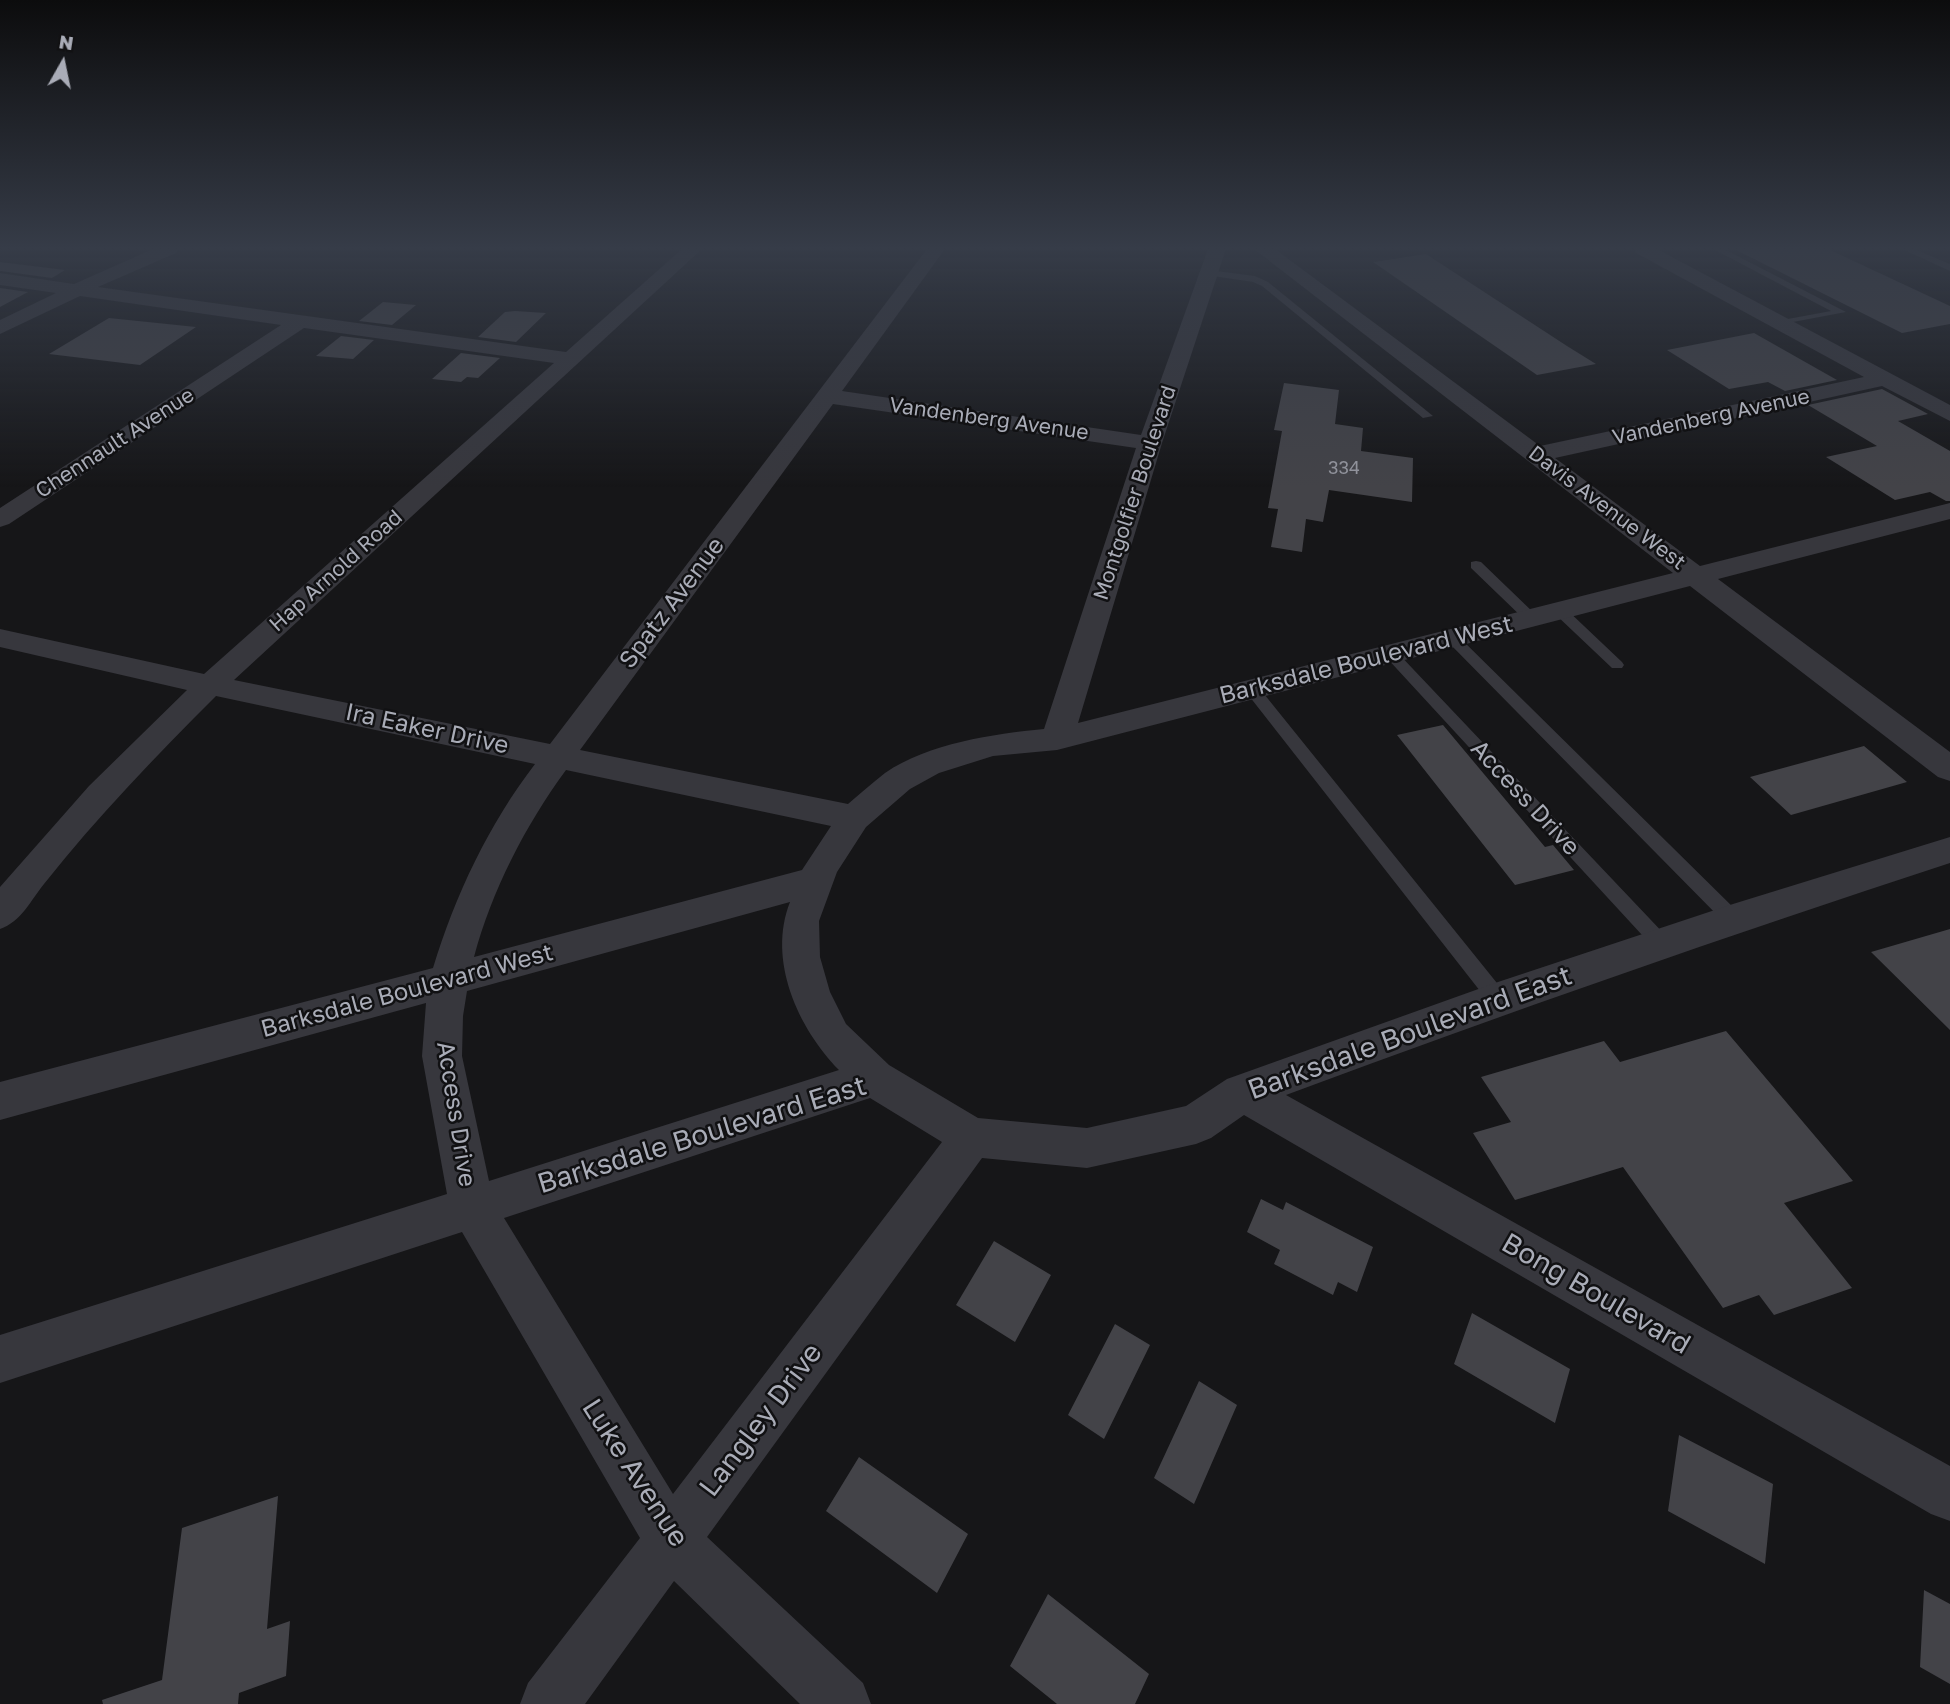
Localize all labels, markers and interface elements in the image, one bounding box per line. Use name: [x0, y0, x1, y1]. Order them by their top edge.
north arrow: [28, 28, 98, 98]
text: N: [57, 29, 75, 54]
street label: Chennault Avenue: [31, 382, 199, 504]
street label: Montgolfier Boulevard: [1088, 383, 1182, 603]
street label: Vandenberg Avenue: [1610, 384, 1812, 450]
street label: Vandenberg Avenue: [888, 393, 1090, 445]
street label: Davis Avenue West: [1523, 441, 1691, 575]
house number: 334: [1328, 457, 1360, 479]
street label: Hap Arnold Road: [264, 505, 408, 637]
street label: Spatz Avenue: [613, 532, 731, 674]
street label: Barksdale Boulevard West: [1216, 610, 1516, 710]
street label: Ira Eaker Drive: [343, 698, 511, 760]
street label: Access Drive: [1464, 734, 1586, 862]
street label: Barksdale Boulevard West: [258, 938, 556, 1044]
street label: Barksdale Boulevard East: [1243, 959, 1577, 1107]
street label: Access Drive: [430, 1039, 482, 1189]
street label: Barksdale Boulevard East: [533, 1069, 871, 1201]
street label: Bong Boulevard: [1496, 1226, 1696, 1362]
street label: Langley Drive: [693, 1337, 829, 1503]
street label: Luke Avenue: [575, 1393, 695, 1553]

